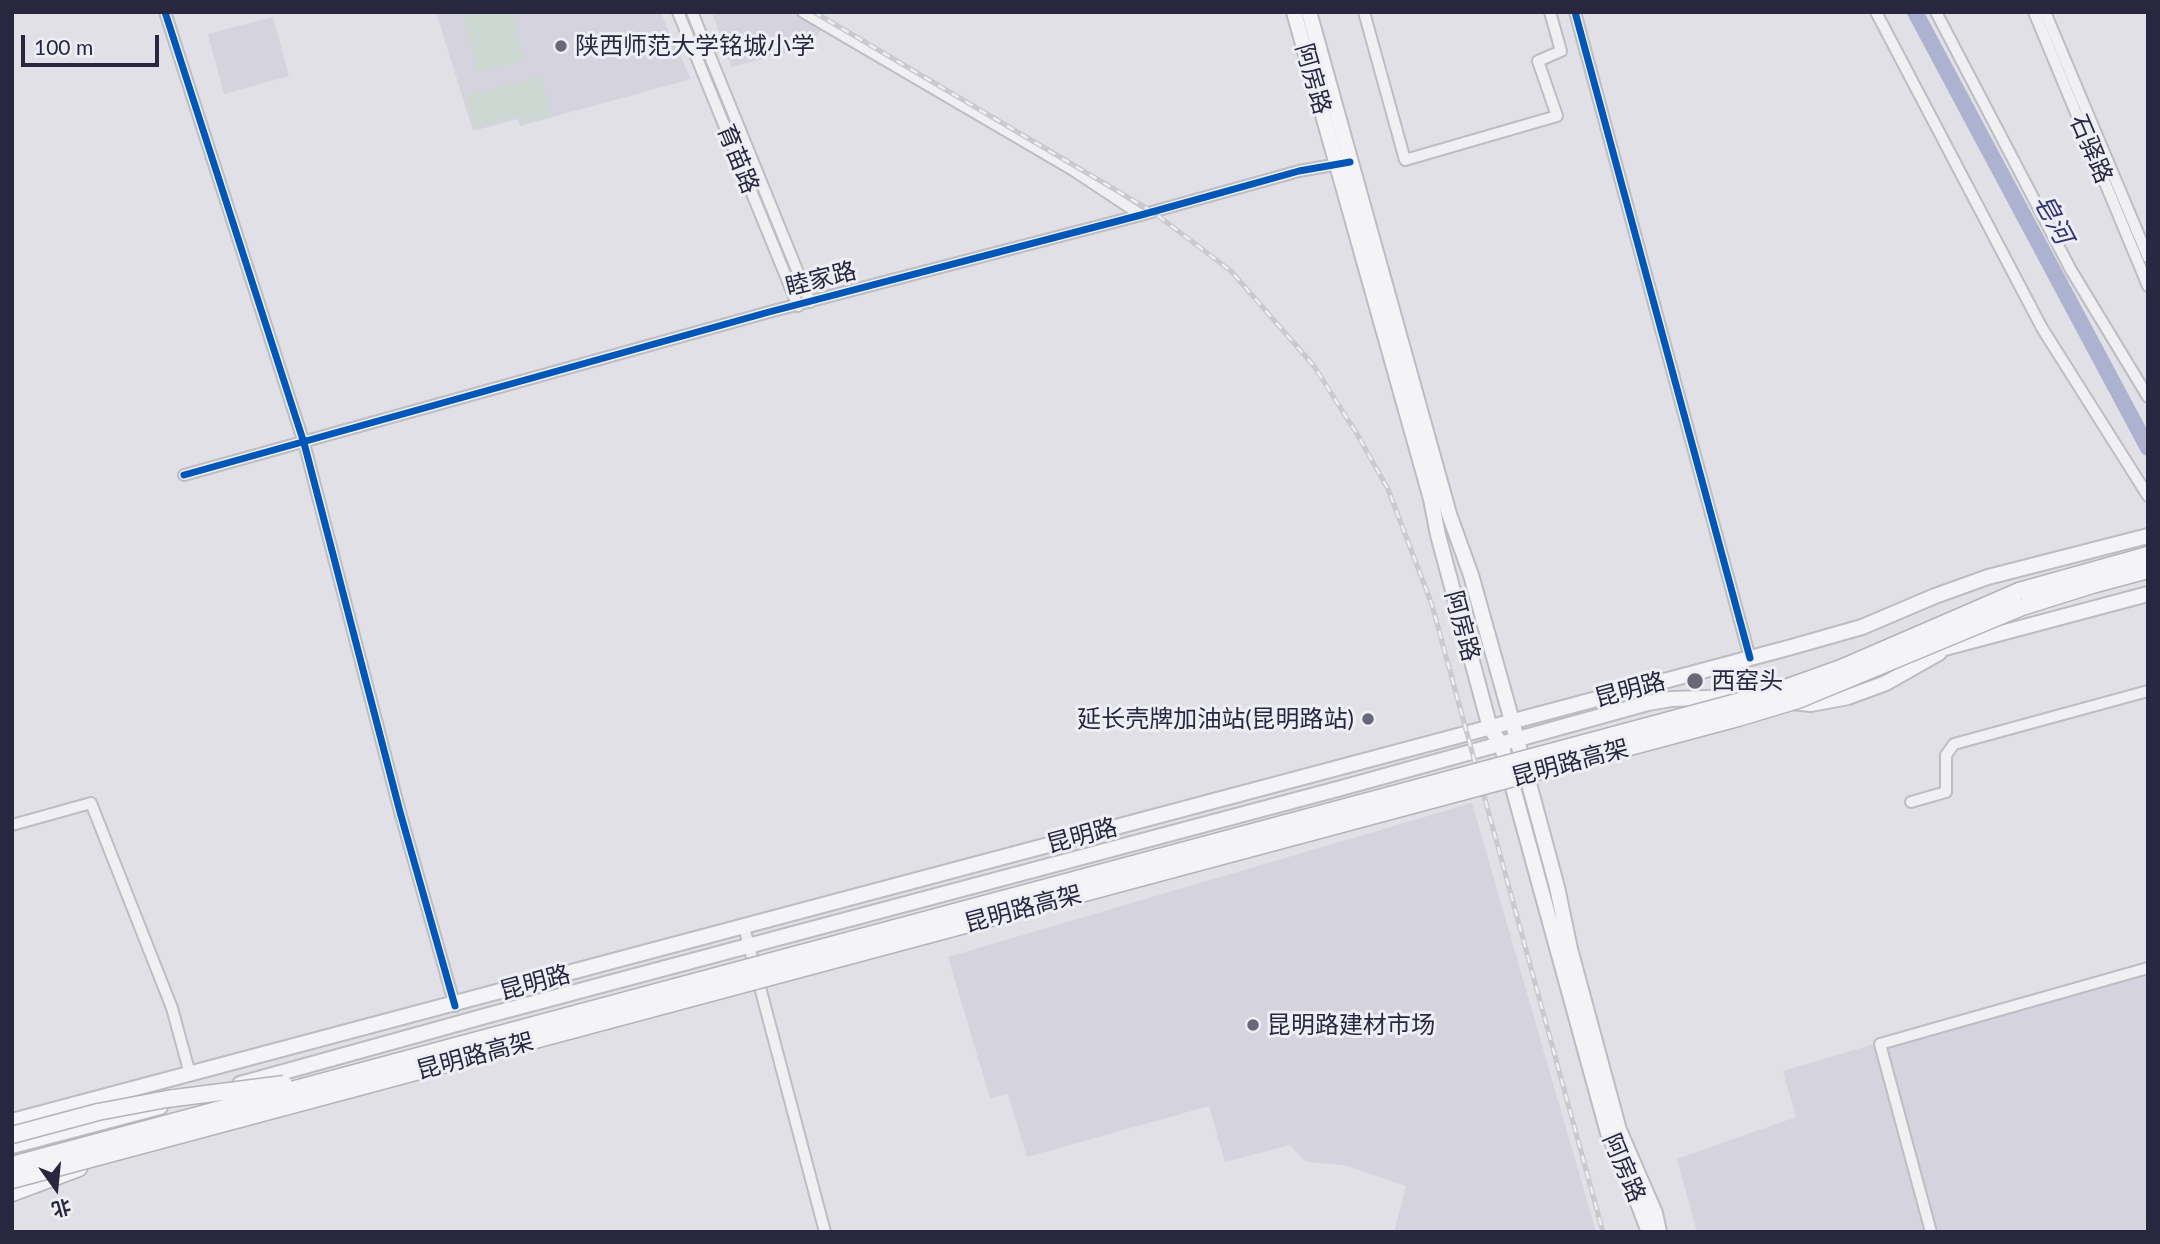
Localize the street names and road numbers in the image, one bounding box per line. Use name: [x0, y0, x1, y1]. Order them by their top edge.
street label: 阿房路: [1289, 40, 1337, 118]
street label: 石驿路: [2064, 110, 2118, 188]
street label: 育苗路: [711, 120, 765, 198]
street label: 睦家路: [783, 256, 859, 302]
street label: 阿房路: [1439, 587, 1485, 665]
street label: 昆明路: [1591, 667, 1669, 713]
street label: 昆明路高架: [1508, 734, 1632, 792]
street label: 昆明路: [1043, 813, 1121, 859]
street label: 昆明路高架: [961, 880, 1085, 938]
street label: 昆明路: [496, 960, 574, 1006]
street label: 昆明路高架: [413, 1027, 537, 1085]
street label: 阿房路: [1597, 1129, 1651, 1207]

